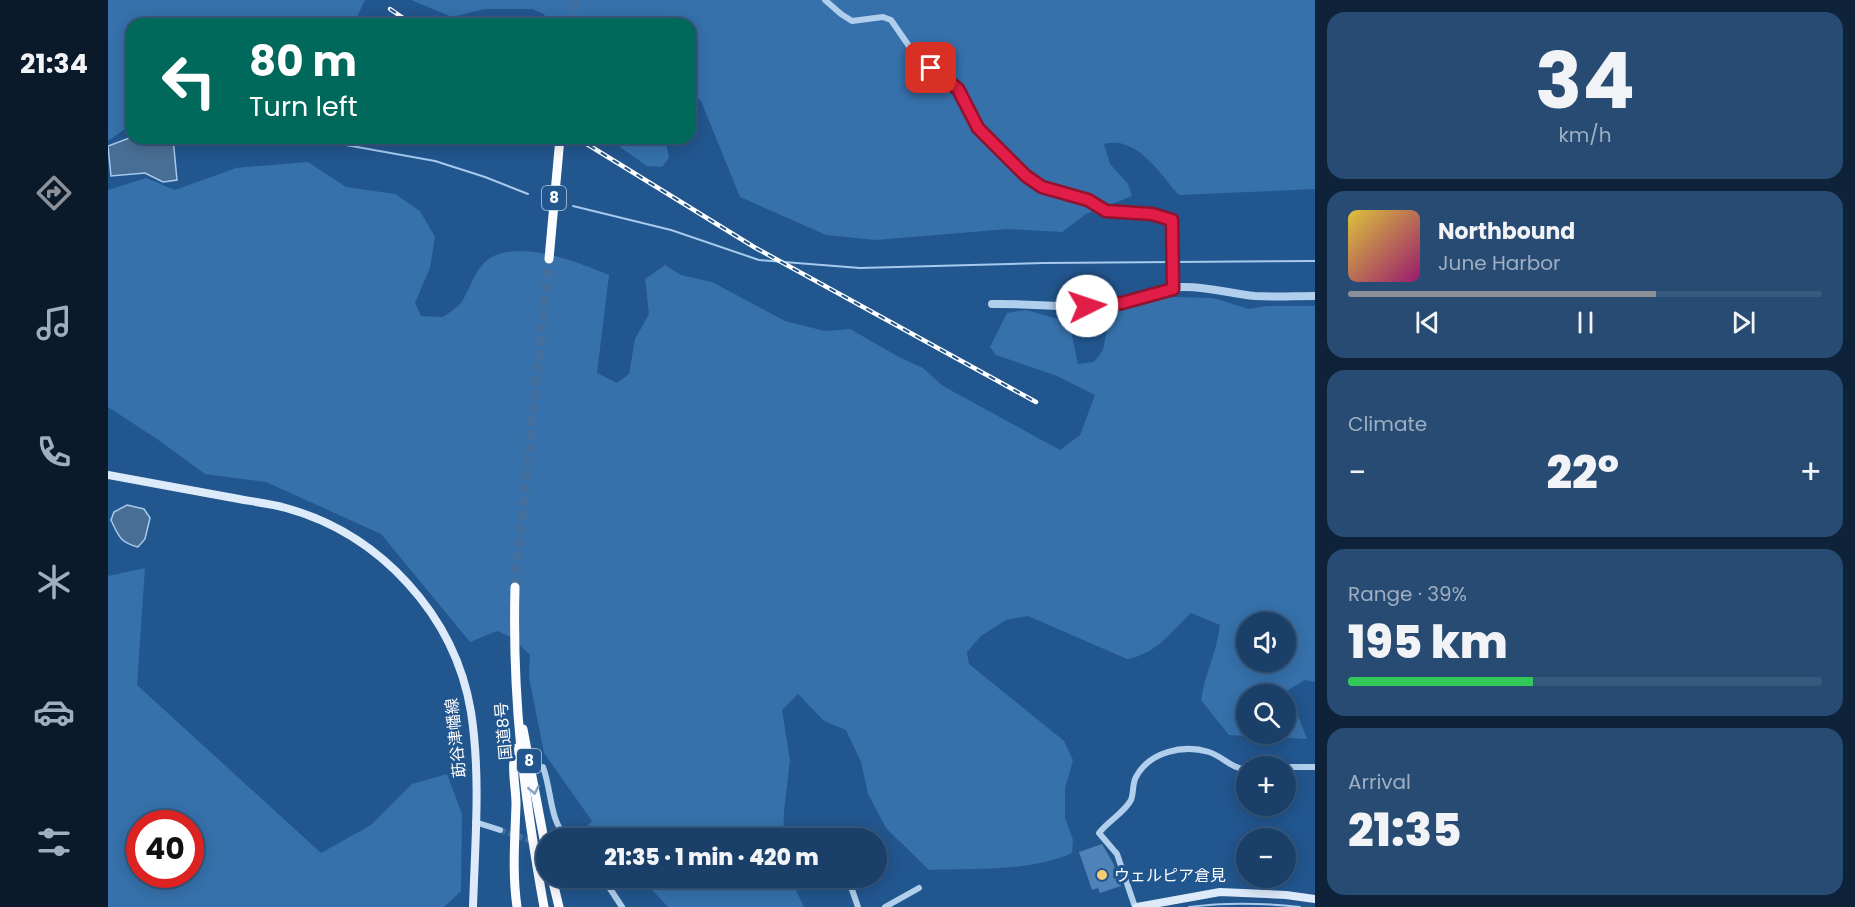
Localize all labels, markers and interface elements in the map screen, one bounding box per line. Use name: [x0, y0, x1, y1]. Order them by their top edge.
text: 34: [1535, 26, 1635, 135]
text: 80 m: [249, 32, 357, 91]
icon: left: [150, 42, 228, 120]
pin: [905, 42, 956, 93]
text: 21:34: [20, 45, 88, 82]
icon: arrive: [914, 51, 947, 84]
text: Turn left: [249, 88, 358, 125]
text: km/h: [1558, 121, 1612, 149]
icon: directions: [33, 172, 75, 214]
road number: 8: [542, 186, 566, 210]
text: Northbound: [1438, 216, 1575, 247]
text: June Harbor: [1438, 249, 1561, 277]
position arrow: [1055, 274, 1119, 338]
icon: music: [33, 302, 75, 344]
icon: previous: [1411, 306, 1444, 339]
icon: pause: [1569, 306, 1602, 339]
icon: next: [1727, 306, 1760, 339]
text: Climate: [1348, 410, 1427, 438]
icon: phone: [33, 431, 75, 473]
text: 22°: [1546, 441, 1619, 504]
text: −: [1348, 449, 1366, 496]
text: +: [1799, 449, 1822, 496]
icon: climate: [33, 561, 75, 603]
text: Range · 39%: [1348, 580, 1467, 608]
text: 195 km: [1348, 611, 1508, 674]
map controls: [1236, 612, 1296, 888]
button: sound: [1236, 612, 1296, 672]
button: search: [1236, 684, 1296, 744]
icon: car: [33, 691, 75, 733]
street label: 莇谷津幡線: [440, 697, 471, 779]
street label: 国道8号: [490, 701, 517, 761]
road number: 8: [517, 749, 541, 773]
button: +: [1236, 756, 1296, 816]
text: Arrival: [1348, 768, 1411, 796]
one-way arrow: [527, 785, 540, 795]
text: 21:35: [1348, 799, 1462, 862]
speed limit sign: 40: [126, 810, 204, 888]
icon: filters: [33, 821, 75, 863]
button: −: [1236, 828, 1296, 888]
text: 21:35 · 1 min · 420 m: [604, 842, 819, 873]
place label: ウェルピア倉見: [1114, 864, 1226, 887]
marker: ウェルピア倉見: [1095, 868, 1109, 882]

